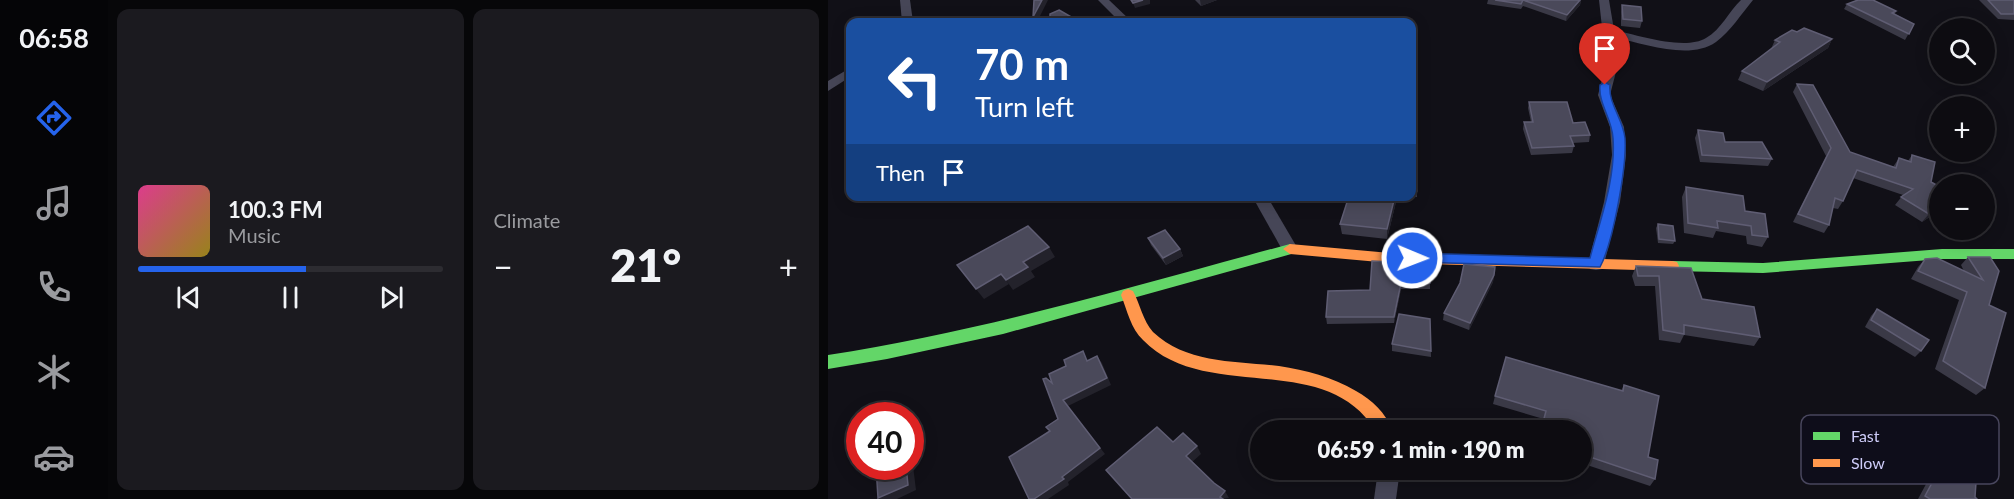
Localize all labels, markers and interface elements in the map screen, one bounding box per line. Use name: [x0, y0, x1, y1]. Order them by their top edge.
map controls: [1929, 18, 1995, 240]
button: search: [1929, 18, 1995, 84]
text: 06:58: [19, 21, 89, 54]
pin: [1579, 23, 1630, 85]
icon: arrive: [1588, 32, 1621, 65]
text: 70 m: [975, 39, 1069, 89]
icon: left: [876, 42, 954, 120]
text: Turn left: [975, 90, 1074, 123]
button: +: [1929, 96, 1995, 162]
icon: directions: [33, 97, 75, 139]
icon: arrive: [937, 156, 970, 189]
text: Then: [876, 159, 925, 186]
button: −: [1929, 174, 1995, 240]
icon: music: [33, 182, 75, 224]
text: 100.3 FM: [228, 196, 323, 223]
text: Climate: [494, 208, 560, 232]
text: Music: [228, 223, 281, 247]
position arrow: [1380, 226, 1444, 290]
text: 21°: [610, 238, 681, 292]
text: −: [494, 246, 513, 286]
text: +: [779, 246, 798, 286]
icon: phone: [33, 266, 75, 308]
icon: previous: [172, 281, 205, 314]
icon: pause: [274, 281, 307, 314]
icon: next: [375, 281, 408, 314]
icon: climate: [33, 351, 75, 393]
speed limit sign: 40: [846, 402, 924, 480]
legend: [1801, 415, 1999, 484]
text: Fast: [1851, 426, 1880, 445]
icon: car: [33, 436, 75, 478]
text: 06:59 · 1 min · 190 m: [1318, 436, 1524, 463]
text: Slow: [1851, 453, 1885, 472]

